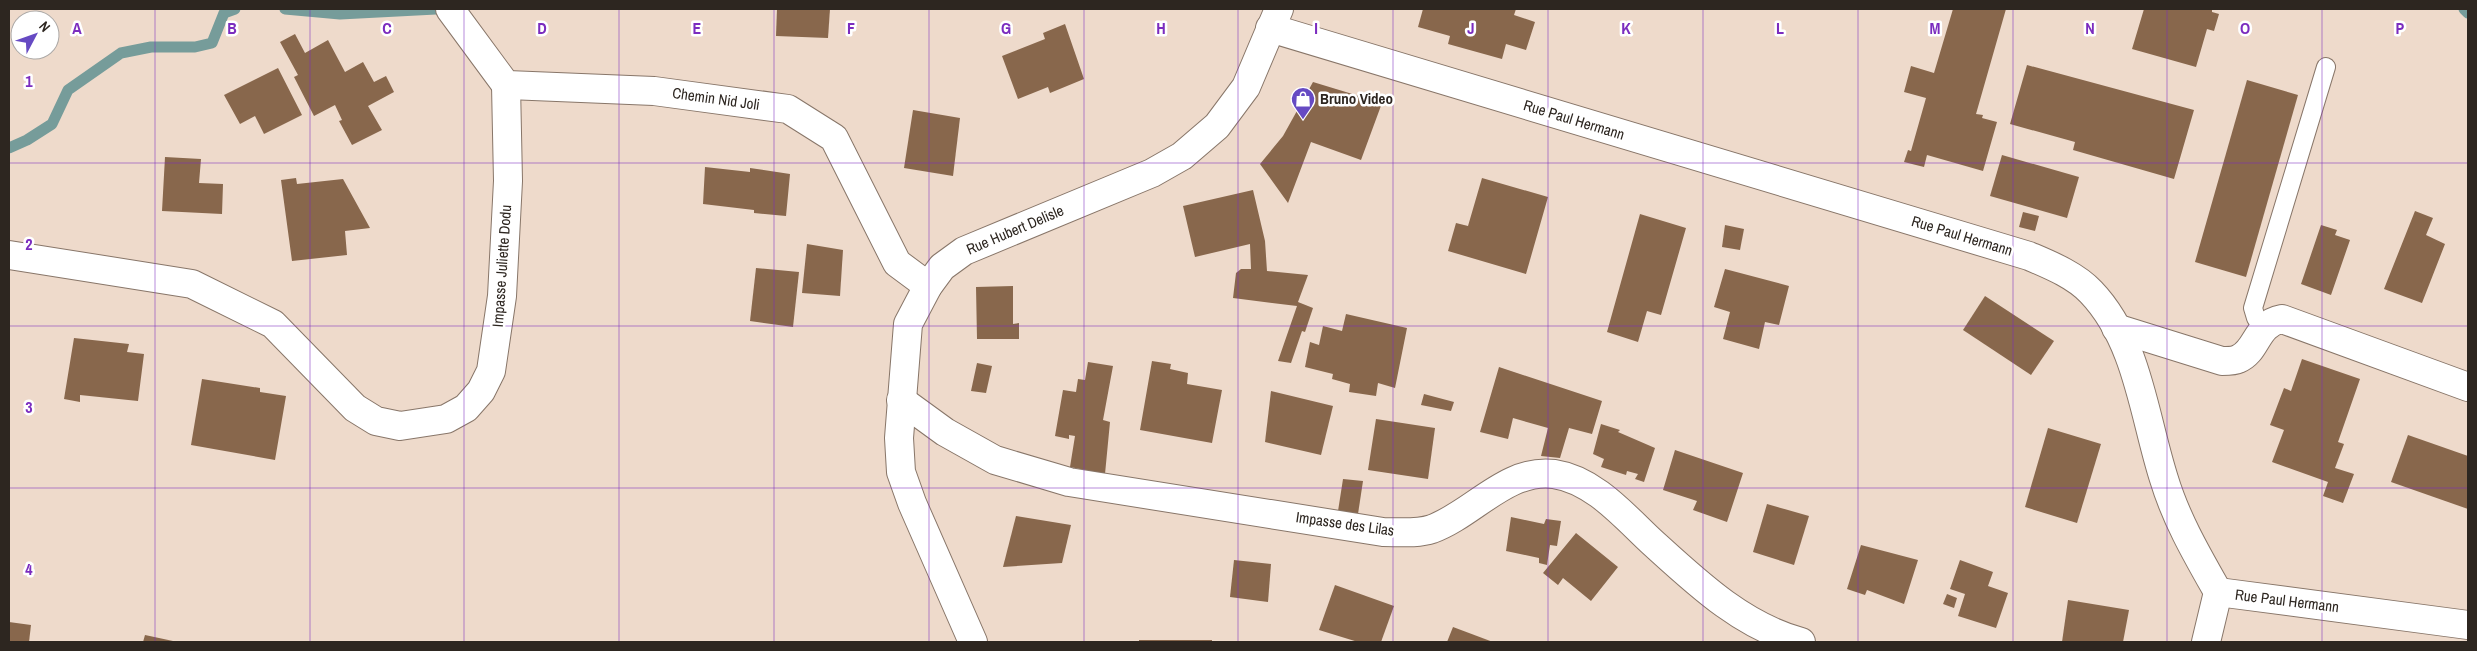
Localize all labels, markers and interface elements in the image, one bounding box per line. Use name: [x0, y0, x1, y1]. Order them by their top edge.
north arrow: [10, 10, 60, 60]
text: N: [35, 17, 54, 36]
text: A: [72, 17, 82, 39]
text: B: [227, 17, 237, 39]
text: C: [382, 17, 392, 39]
text: D: [537, 17, 547, 39]
text: E: [693, 17, 702, 39]
text: F: [847, 17, 855, 39]
text: G: [1001, 17, 1011, 39]
text: H: [1156, 17, 1166, 39]
text: I: [1314, 17, 1318, 39]
text: J: [1467, 17, 1475, 39]
text: K: [1621, 17, 1631, 39]
text: L: [1776, 17, 1784, 39]
text: M: [1930, 17, 1941, 39]
text: N: [2085, 17, 2095, 39]
text: O: [2240, 17, 2250, 39]
text: P: [2396, 17, 2405, 39]
text: 1: [25, 70, 33, 92]
street label: Chemin Nid Joli: [671, 82, 761, 115]
shop icon: Bruno Video: [1290, 86, 1316, 120]
place label: Bruno Video: [1320, 88, 1393, 109]
street label: Rue Paul Hermann: [1521, 94, 1627, 145]
street label: Rue Hubert Delisle: [963, 200, 1067, 260]
street label: Impasse Juliette Dodu: [487, 204, 516, 328]
street label: Rue Paul Hermann: [1909, 210, 2015, 261]
text: 2: [25, 233, 33, 255]
text: 3: [25, 396, 33, 418]
street label: Impasse des Lilas: [1295, 506, 1396, 541]
text: 4: [25, 558, 33, 580]
street label: Rue Paul Hermann: [2234, 584, 2340, 617]

